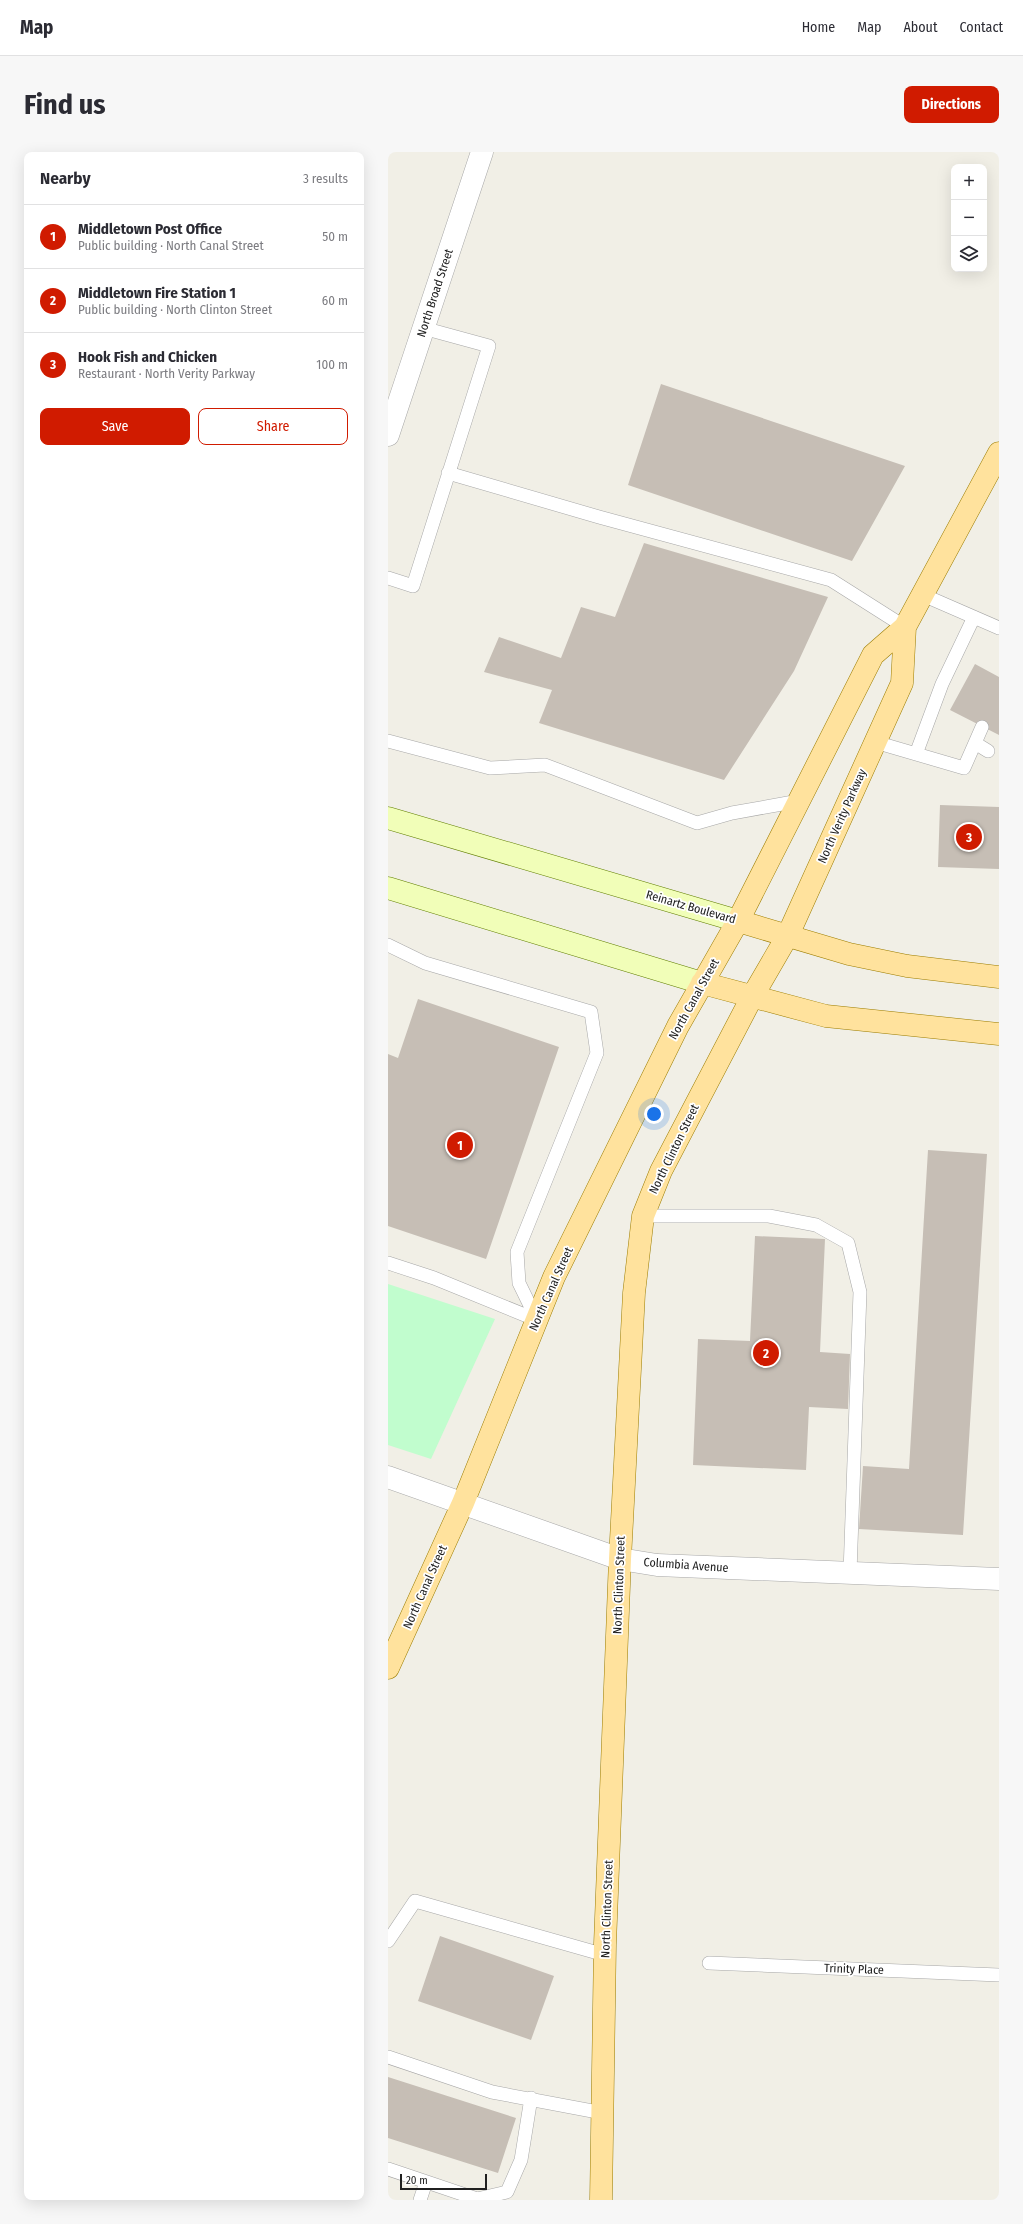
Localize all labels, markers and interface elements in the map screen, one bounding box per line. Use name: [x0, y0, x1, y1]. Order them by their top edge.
text: Map: [20, 16, 53, 39]
text: Home: [802, 19, 835, 36]
text: Map: [857, 19, 881, 36]
text: About: [903, 19, 938, 36]
text: Contact: [960, 19, 1003, 36]
button: Directions: [904, 86, 999, 123]
text: Find us: [24, 88, 106, 121]
map controls: [951, 164, 987, 272]
button: +: [951, 164, 987, 200]
text: Nearby: [40, 168, 91, 189]
text: 3 results: [303, 171, 348, 186]
button: −: [951, 200, 987, 236]
text: Middletown Post Office: [78, 220, 222, 238]
text: 1: [50, 229, 56, 244]
text: 50 m: [322, 229, 348, 244]
button: layers: [951, 236, 987, 272]
text: Public building · North Canal Street: [78, 238, 264, 253]
street label: North Broad Street: [414, 247, 456, 339]
text: Middletown Fire Station 1: [78, 284, 236, 302]
text: 2: [50, 293, 56, 308]
text: 60 m: [322, 293, 348, 308]
text: Public building · North Clinton Street: [78, 302, 272, 317]
text: Hook Fish and Chicken: [78, 348, 217, 366]
text: 3: [50, 357, 56, 372]
text: 100 m: [316, 357, 348, 372]
text: Restaurant · North Verity Parkway: [78, 366, 255, 381]
button: Save: [40, 408, 190, 445]
button: Share: [198, 408, 348, 445]
street label: North Verity Parkway: [815, 766, 869, 865]
pin: 3: [956, 822, 982, 852]
street label: Reinartz Boulevard: [645, 887, 737, 927]
street label: North Canal Street: [666, 956, 722, 1042]
street label: North Clinton Street: [646, 1102, 702, 1196]
your location: [644, 1104, 664, 1124]
pin: 1: [447, 1130, 473, 1160]
street label: North Canal Street: [526, 1245, 576, 1333]
pin: 2: [753, 1338, 779, 1368]
street label: North Clinton Street: [610, 1536, 628, 1634]
street label: North Canal Street: [400, 1543, 450, 1631]
street label: Columbia Avenue: [643, 1555, 729, 1575]
street label: North Clinton Street: [598, 1860, 616, 1958]
street label: Trinity Place: [824, 1961, 884, 1977]
scale bar: [400, 2172, 487, 2191]
text: 20 m: [406, 2174, 428, 2187]

